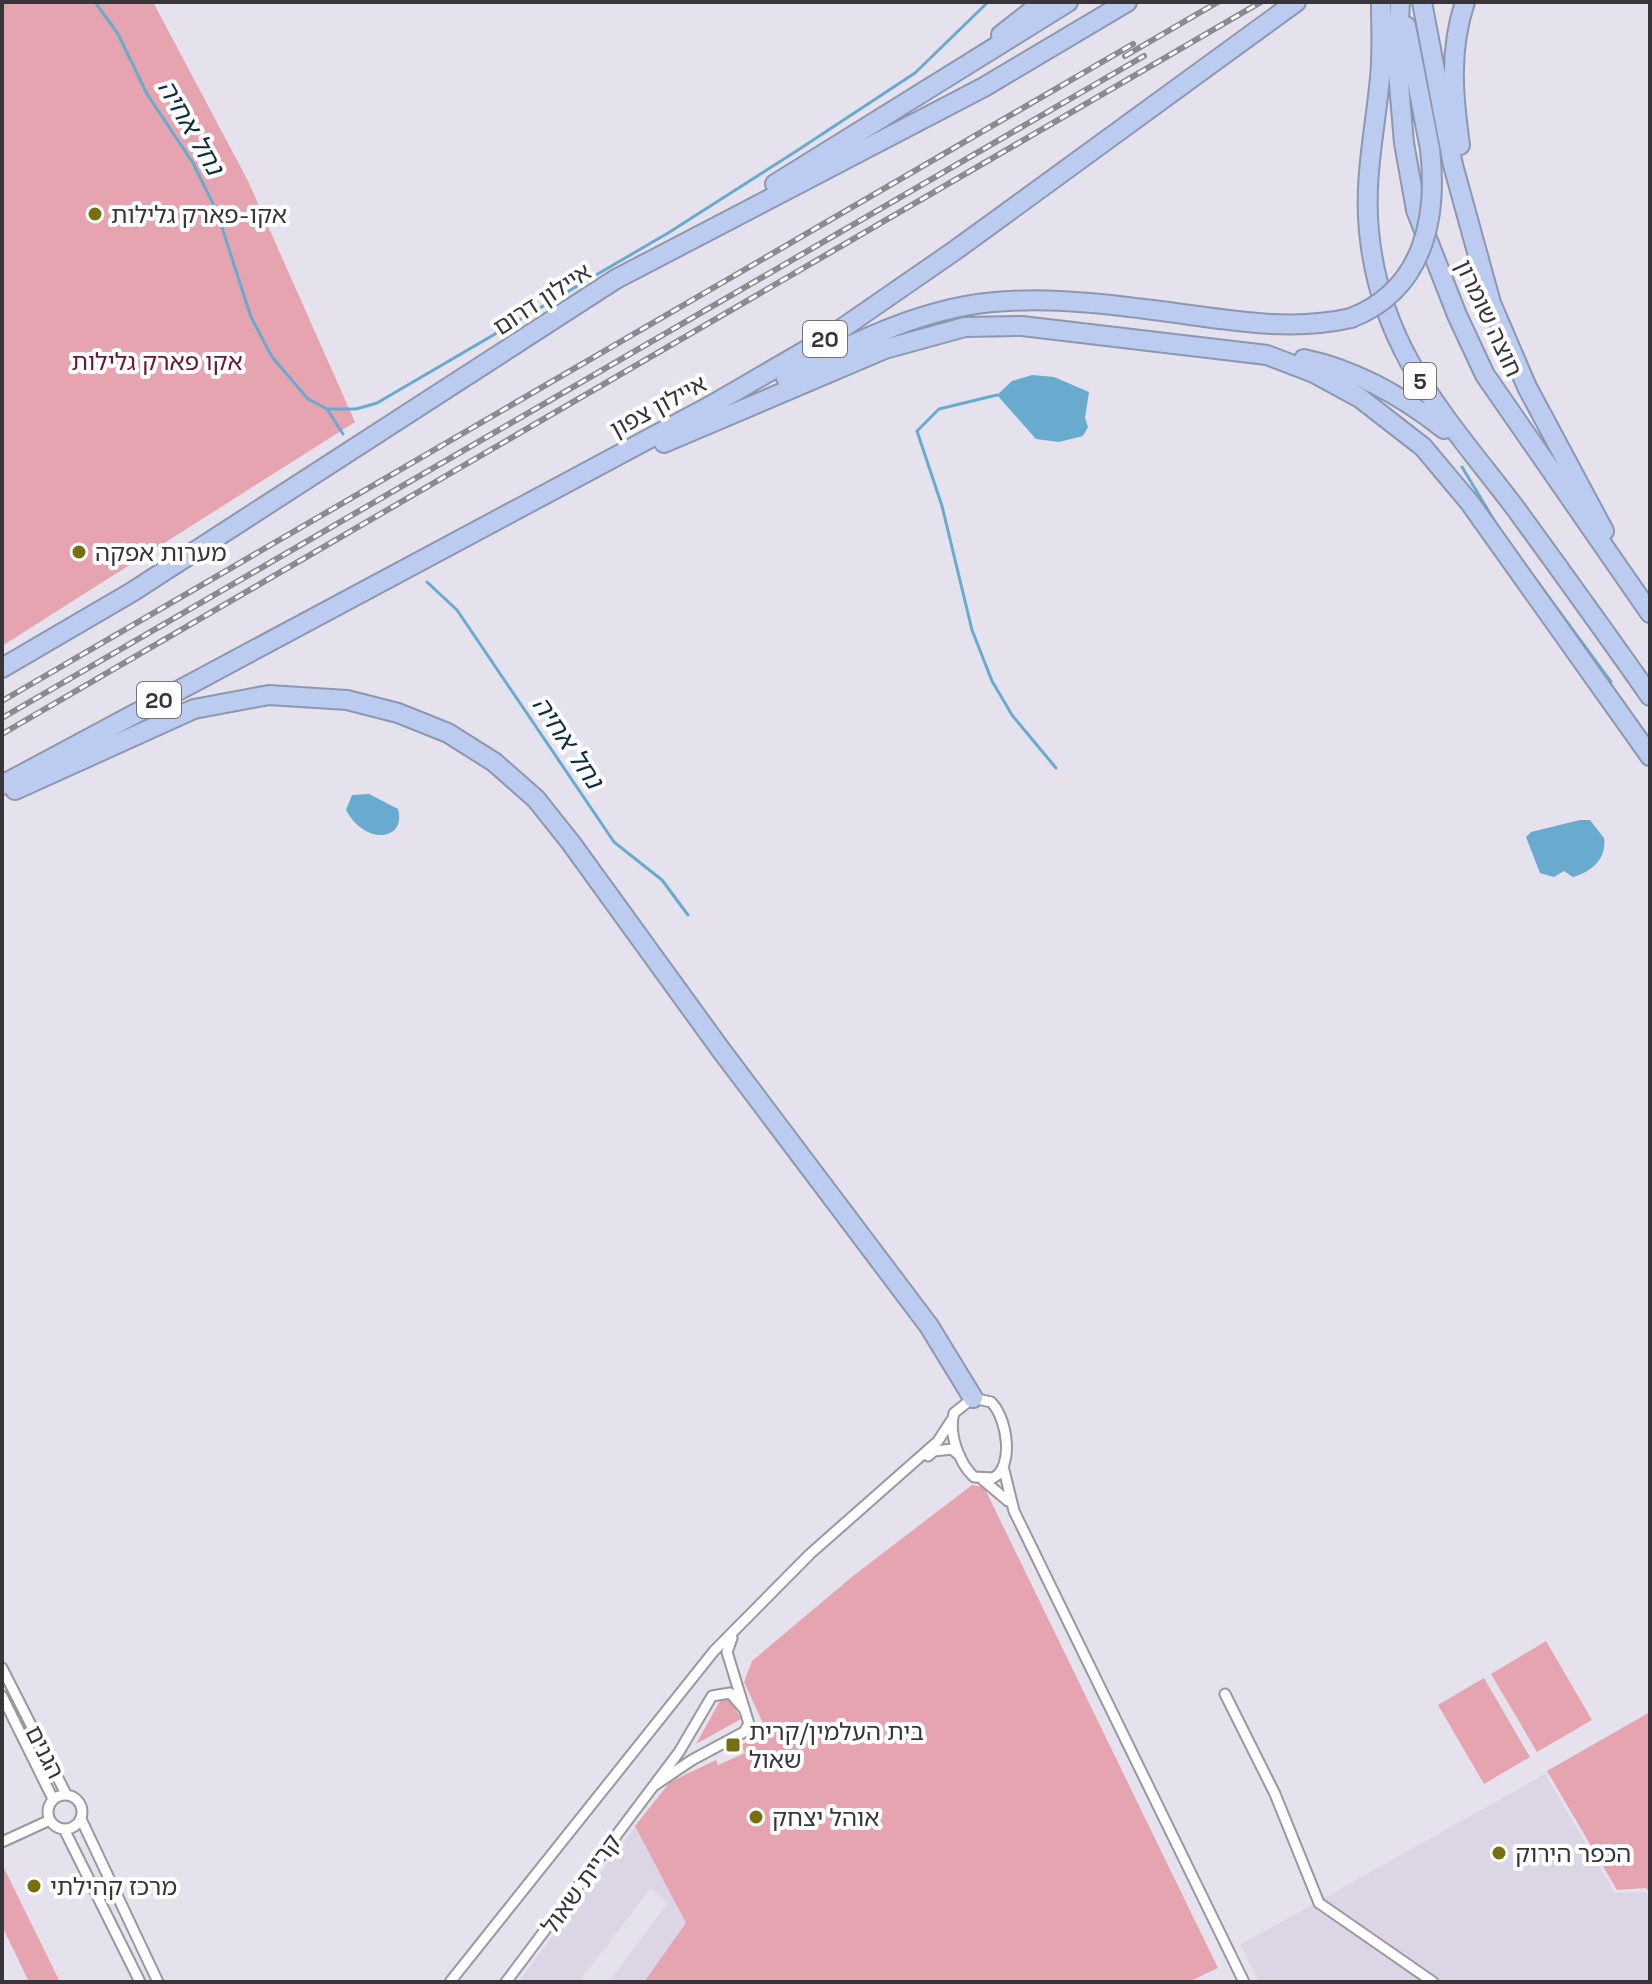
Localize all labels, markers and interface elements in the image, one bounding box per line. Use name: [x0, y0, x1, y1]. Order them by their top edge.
water label: נחל אחיה: [150, 73, 233, 183]
place label: אקו-פארק גלילות: [111, 199, 287, 230]
marker: אקו-פארק גלילות: [86, 205, 104, 223]
street label: חוצה שומרון: [1448, 254, 1530, 382]
street label: איילון דרום: [487, 256, 597, 342]
road number: 20: [803, 321, 847, 357]
park label: אקו פארק גלילות: [71, 346, 243, 377]
road number: 5: [1404, 363, 1436, 399]
street label: איילון צפון: [604, 368, 712, 444]
place label: מערות אפקה: [95, 537, 227, 568]
marker: מערות אפקה: [70, 543, 88, 561]
road number: 20: [137, 682, 181, 718]
water label: נחל אחיה: [525, 689, 612, 797]
place label: בית העלמין/קרית שאול: [749, 1716, 924, 1775]
street label: הגנים: [19, 1720, 71, 1784]
marker: בית העלמין/קרית שאול: [724, 1736, 742, 1754]
place label: אוהל יצחק: [772, 1802, 880, 1833]
marker: אוהל יצחק: [747, 1808, 765, 1826]
street label: קריית שאול: [534, 1828, 628, 1940]
place label: הכפר הירוק: [1515, 1838, 1631, 1869]
marker: הכפר הירוק: [1490, 1844, 1508, 1862]
place label: מרכז קהילתי: [50, 1871, 177, 1902]
marker: מרכז קהילתי: [25, 1877, 43, 1895]

